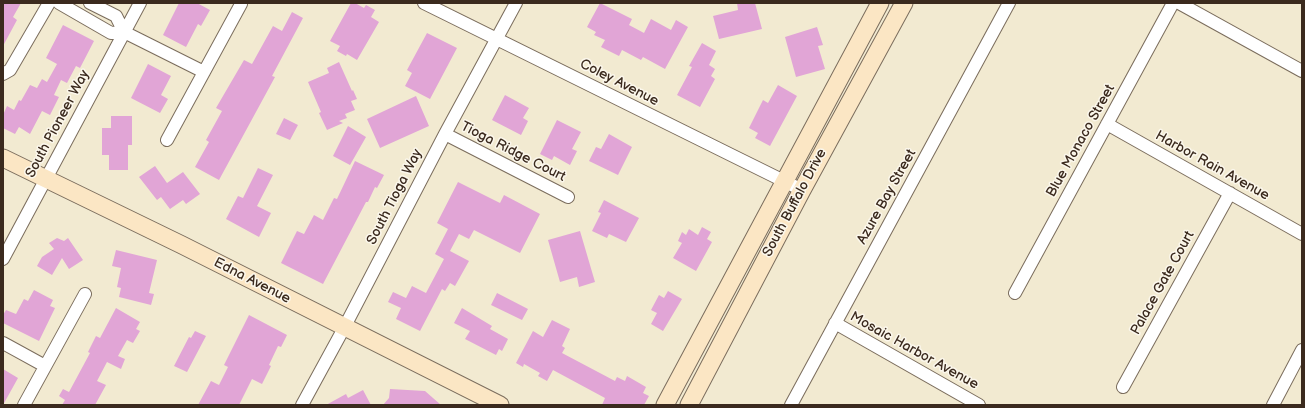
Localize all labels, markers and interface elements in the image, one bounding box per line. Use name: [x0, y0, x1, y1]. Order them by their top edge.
street label: Coley Avenue: [577, 56, 661, 110]
street label: South Pioneer Way: [23, 67, 93, 181]
street label: Blue Monaco Street: [1043, 82, 1119, 200]
street label: Tioga Ridge Court: [458, 118, 568, 186]
street label: Harbor Rain Avenue: [1152, 128, 1272, 204]
street label: South Tioga Way: [364, 146, 426, 248]
street label: South Buffalo Drive: [759, 146, 831, 260]
street label: Azure Bay Street: [854, 147, 920, 247]
street label: Palace Gate Court: [1128, 228, 1198, 338]
street label: Edna Avenue: [211, 254, 293, 308]
street label: Mosaic Harbor Avenue: [847, 309, 981, 393]

